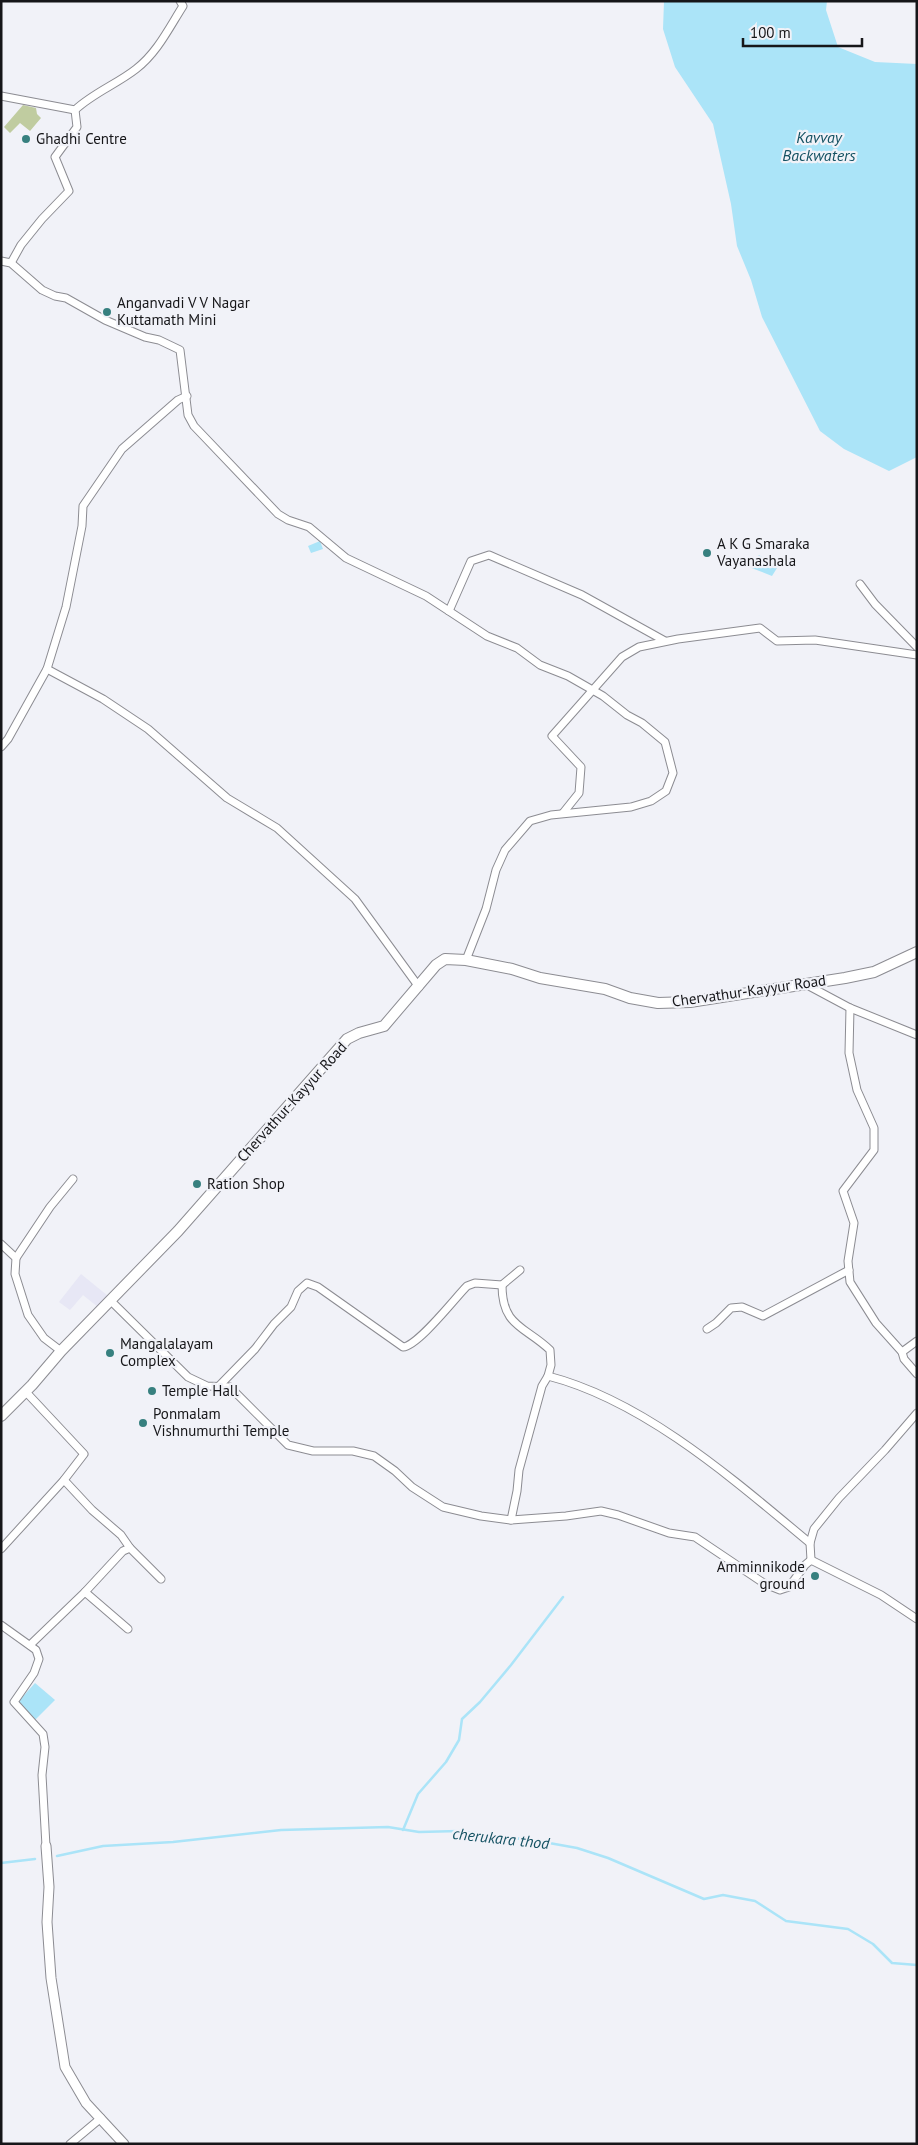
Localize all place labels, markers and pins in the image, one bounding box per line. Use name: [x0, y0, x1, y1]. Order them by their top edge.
place label: Ghadhi Centre: [36, 129, 127, 148]
marker: Ghadhi Centre: [20, 133, 32, 145]
place label: Anganvadi V V Nagar Kuttamath Mini: [117, 293, 250, 329]
marker: Anganvadi V V Nagar Kuttamath Mini: [101, 306, 113, 318]
place label: A K G Smaraka Vayanashala: [716, 534, 810, 570]
marker: A K G Smaraka Vayanashala: [701, 547, 713, 559]
place label: Ration Shop: [207, 1174, 285, 1193]
marker: Ration Shop: [191, 1178, 203, 1190]
place label: Mangalalayam Complex: [120, 1334, 213, 1370]
marker: Mangalalayam Complex: [104, 1347, 116, 1359]
place label: Temple Hall: [162, 1381, 239, 1400]
marker: Temple Hall: [146, 1385, 158, 1397]
place label: Ponmalam Vishnumurthi Temple: [152, 1404, 289, 1440]
marker: Ponmalam Vishnumurthi Temple: [137, 1417, 149, 1429]
place label: Amminnikode ground: [717, 1557, 805, 1593]
marker: Amminnikode ground: [809, 1570, 821, 1582]

